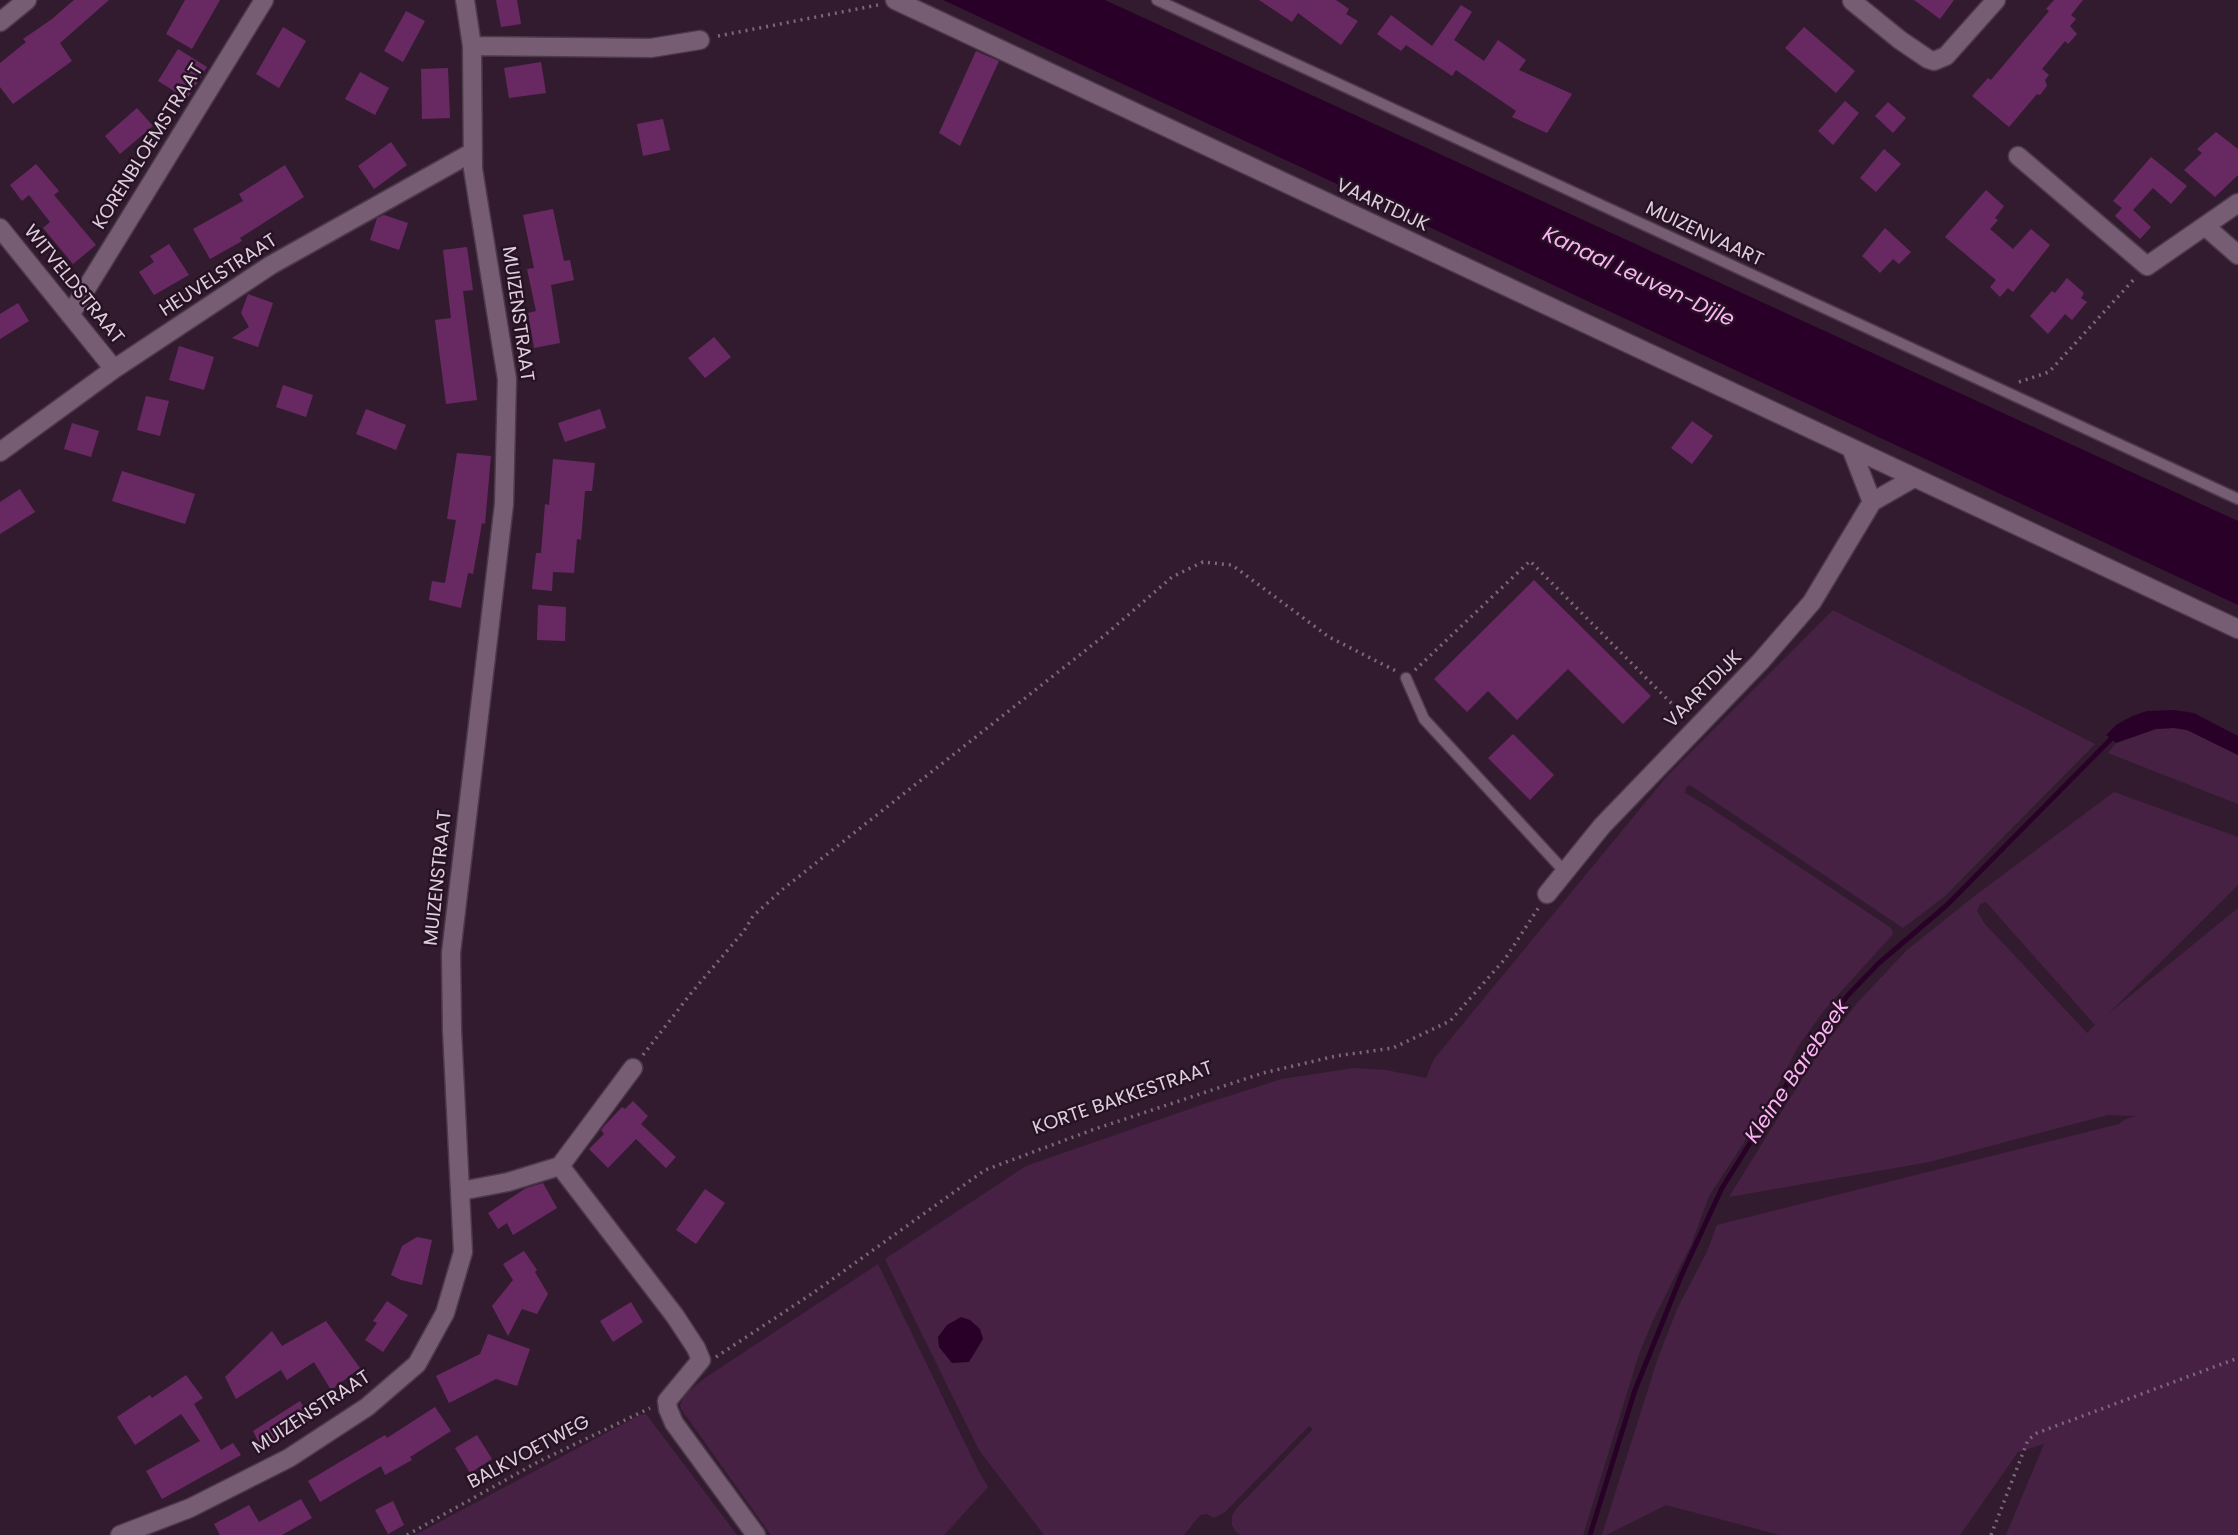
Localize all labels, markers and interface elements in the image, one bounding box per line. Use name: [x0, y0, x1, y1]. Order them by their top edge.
street label: KORENBLOEMSTRAAT: [89, 60, 209, 234]
street label: VAARTDIJK: [1332, 175, 1432, 237]
street label: MUIZENVAART: [1641, 198, 1767, 272]
street label: WITVELDSTRAAT: [18, 221, 128, 349]
water label: Kanaal Leuven-Dijle: [1538, 222, 1738, 334]
street label: HEUVELSTRAAT: [156, 230, 282, 322]
street label: MUIZENSTRAAT: [496, 245, 538, 383]
street label: VAARTDIJK: [1661, 647, 1747, 733]
street label: MUIZENSTRAAT: [421, 809, 457, 947]
water label: Kleine Barebeek: [1741, 995, 1855, 1149]
street label: KORTE BAKKESTRAAT: [1030, 1057, 1216, 1141]
street label: MUIZENSTRAAT: [249, 1366, 375, 1460]
street label: BALKVOETWEG: [464, 1411, 594, 1495]

